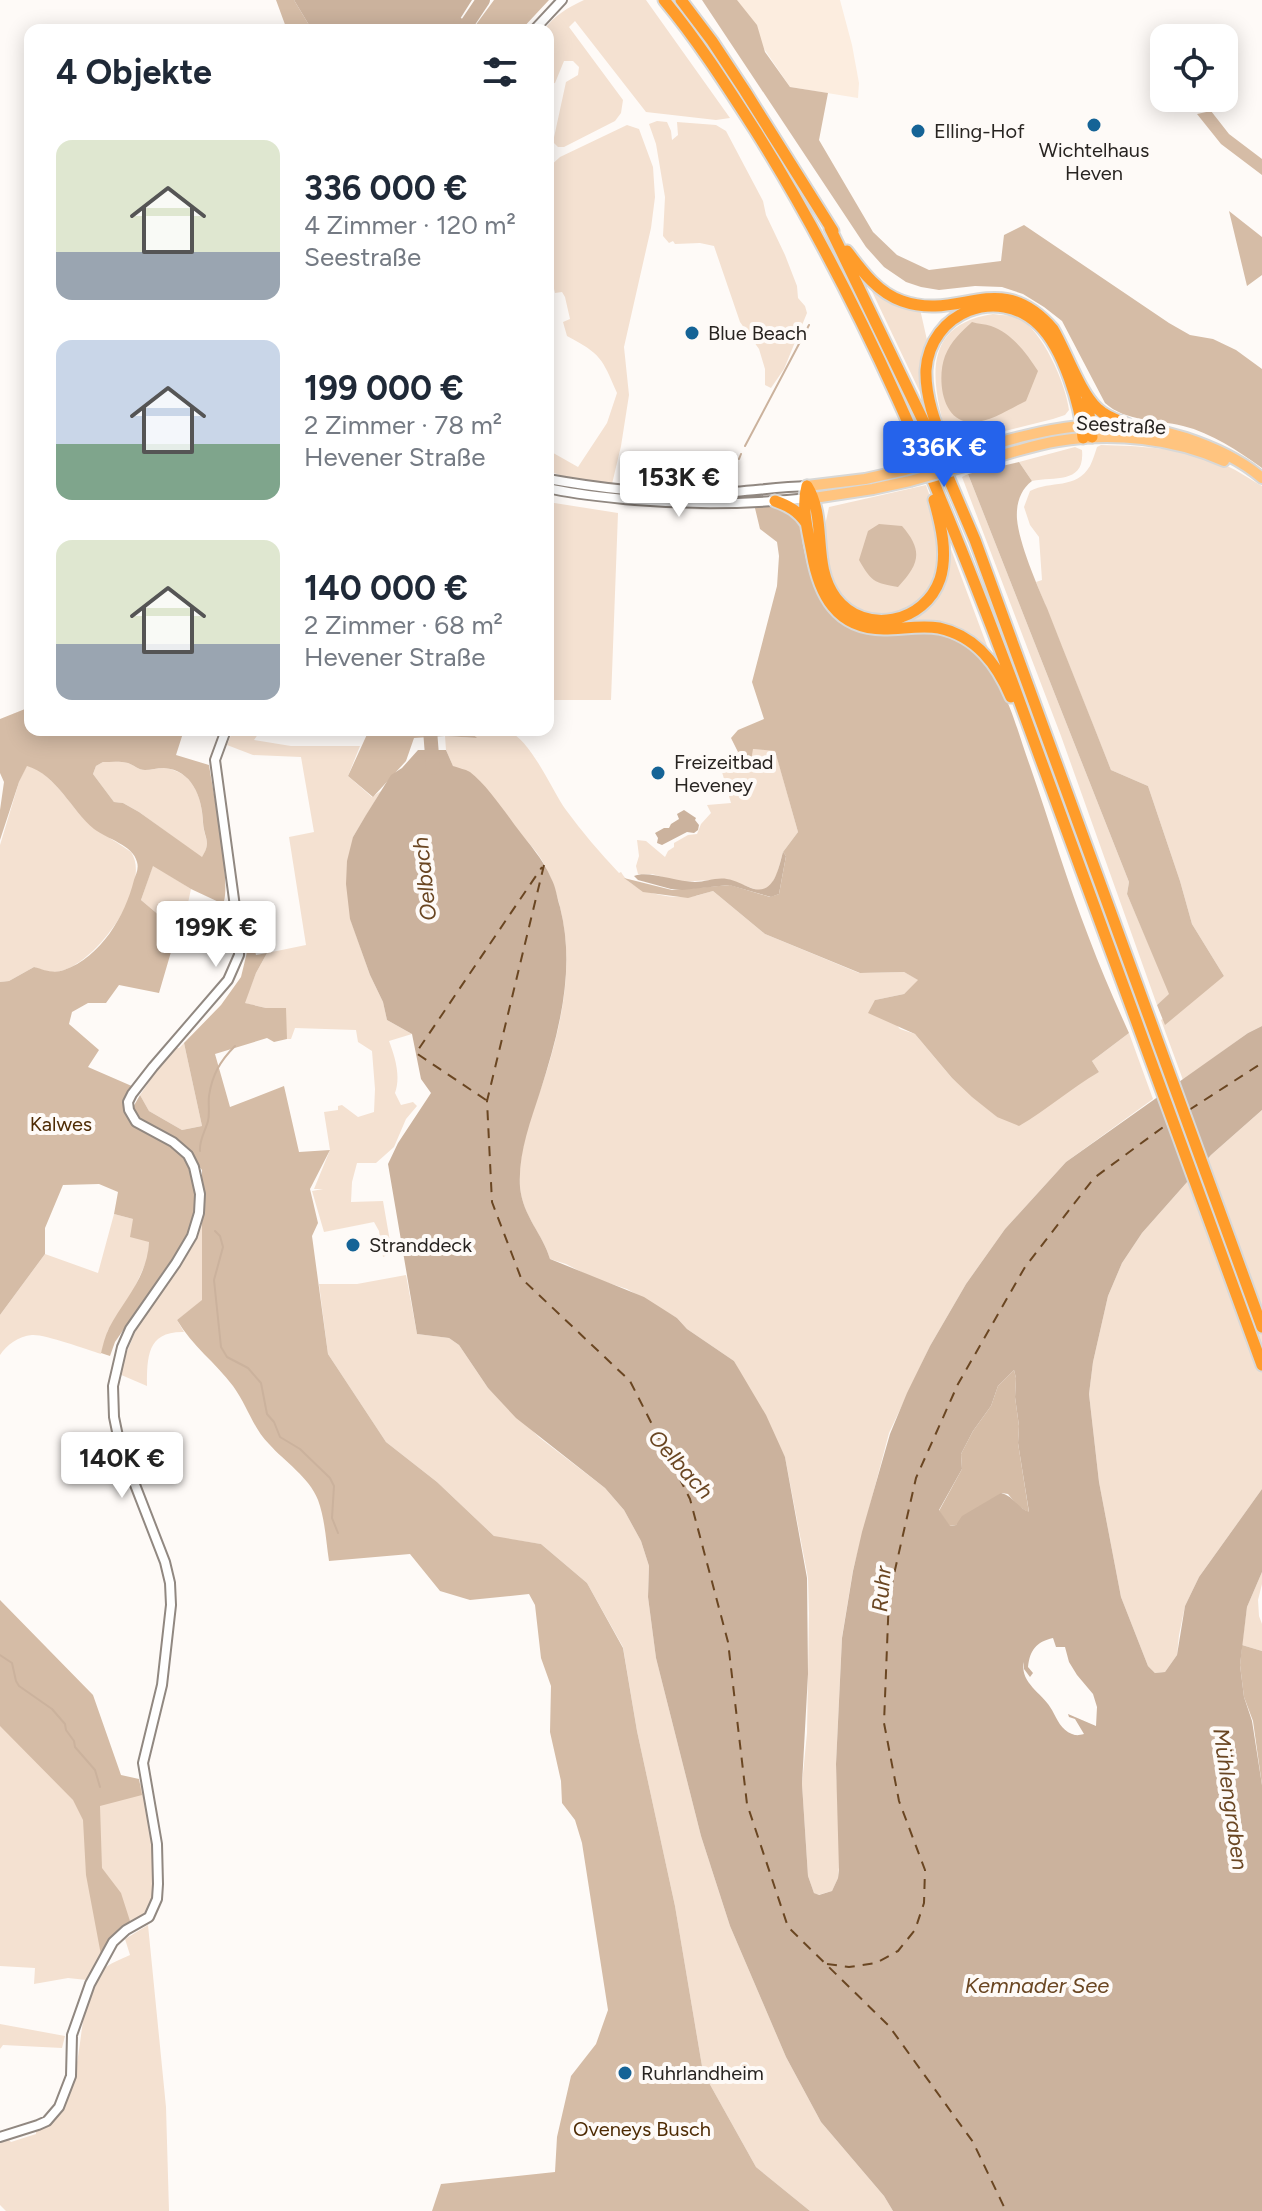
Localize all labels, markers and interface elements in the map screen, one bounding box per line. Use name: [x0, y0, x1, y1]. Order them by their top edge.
map controls: [1150, 24, 1238, 112]
button: locate: [1150, 24, 1238, 112]
icon: filters: [478, 50, 522, 94]
text: 4 Objekte: [56, 52, 212, 93]
marker: Wichtelhaus Heven: [1085, 116, 1103, 134]
place label: Elling-Hof: [934, 119, 1025, 143]
marker: Elling-Hof: [909, 122, 927, 140]
place label: Wichtelhaus Heven: [1039, 138, 1149, 185]
text: 336 000 €: [304, 168, 467, 209]
icon: home: [120, 172, 216, 268]
text: 4 Zimmer · 120 m²: [304, 209, 516, 241]
text: Seestraße: [304, 241, 421, 273]
place label: Blue Beach: [708, 321, 807, 345]
marker: Blue Beach: [683, 324, 701, 342]
text: 199 000 €: [304, 368, 464, 409]
icon: home: [120, 372, 216, 468]
text: 2 Zimmer · 78 m²: [304, 409, 502, 441]
street label: Seestraße: [1075, 411, 1167, 439]
pin: 336K €: [879, 421, 1009, 489]
text: 336K €: [901, 431, 987, 463]
text: Hevener Straße: [304, 441, 485, 473]
pin: 153K €: [614, 451, 744, 519]
text: 153K €: [638, 461, 720, 493]
text: 140 000 €: [304, 568, 468, 609]
icon: home: [120, 572, 216, 668]
text: 2 Zimmer · 68 m²: [304, 609, 503, 641]
text: Hevener Straße: [304, 641, 485, 673]
place label: Freizeitbad Heveney: [674, 750, 774, 797]
marker: Freizeitbad Heveney: [649, 764, 667, 782]
water label: Oelbach: [407, 836, 442, 922]
pin: 199K €: [151, 901, 281, 969]
text: 199K €: [175, 911, 257, 943]
park label: Kalwes: [30, 1112, 92, 1136]
place label: Stranddeck: [369, 1233, 472, 1257]
marker: Stranddeck: [344, 1236, 362, 1254]
water label: Oelbach: [642, 1424, 719, 1505]
pin: 140K €: [57, 1432, 187, 1500]
text: 140K €: [79, 1442, 165, 1474]
water label: Ruhr: [866, 1564, 897, 1613]
water label: Mühlengraben: [1207, 1726, 1254, 1872]
water label: Kemnader See: [965, 1972, 1109, 1999]
place label: Ruhrlandheim: [641, 2061, 764, 2085]
marker: Ruhrlandheim: [616, 2064, 634, 2082]
park label: Oveneys Busch: [573, 2117, 711, 2141]

